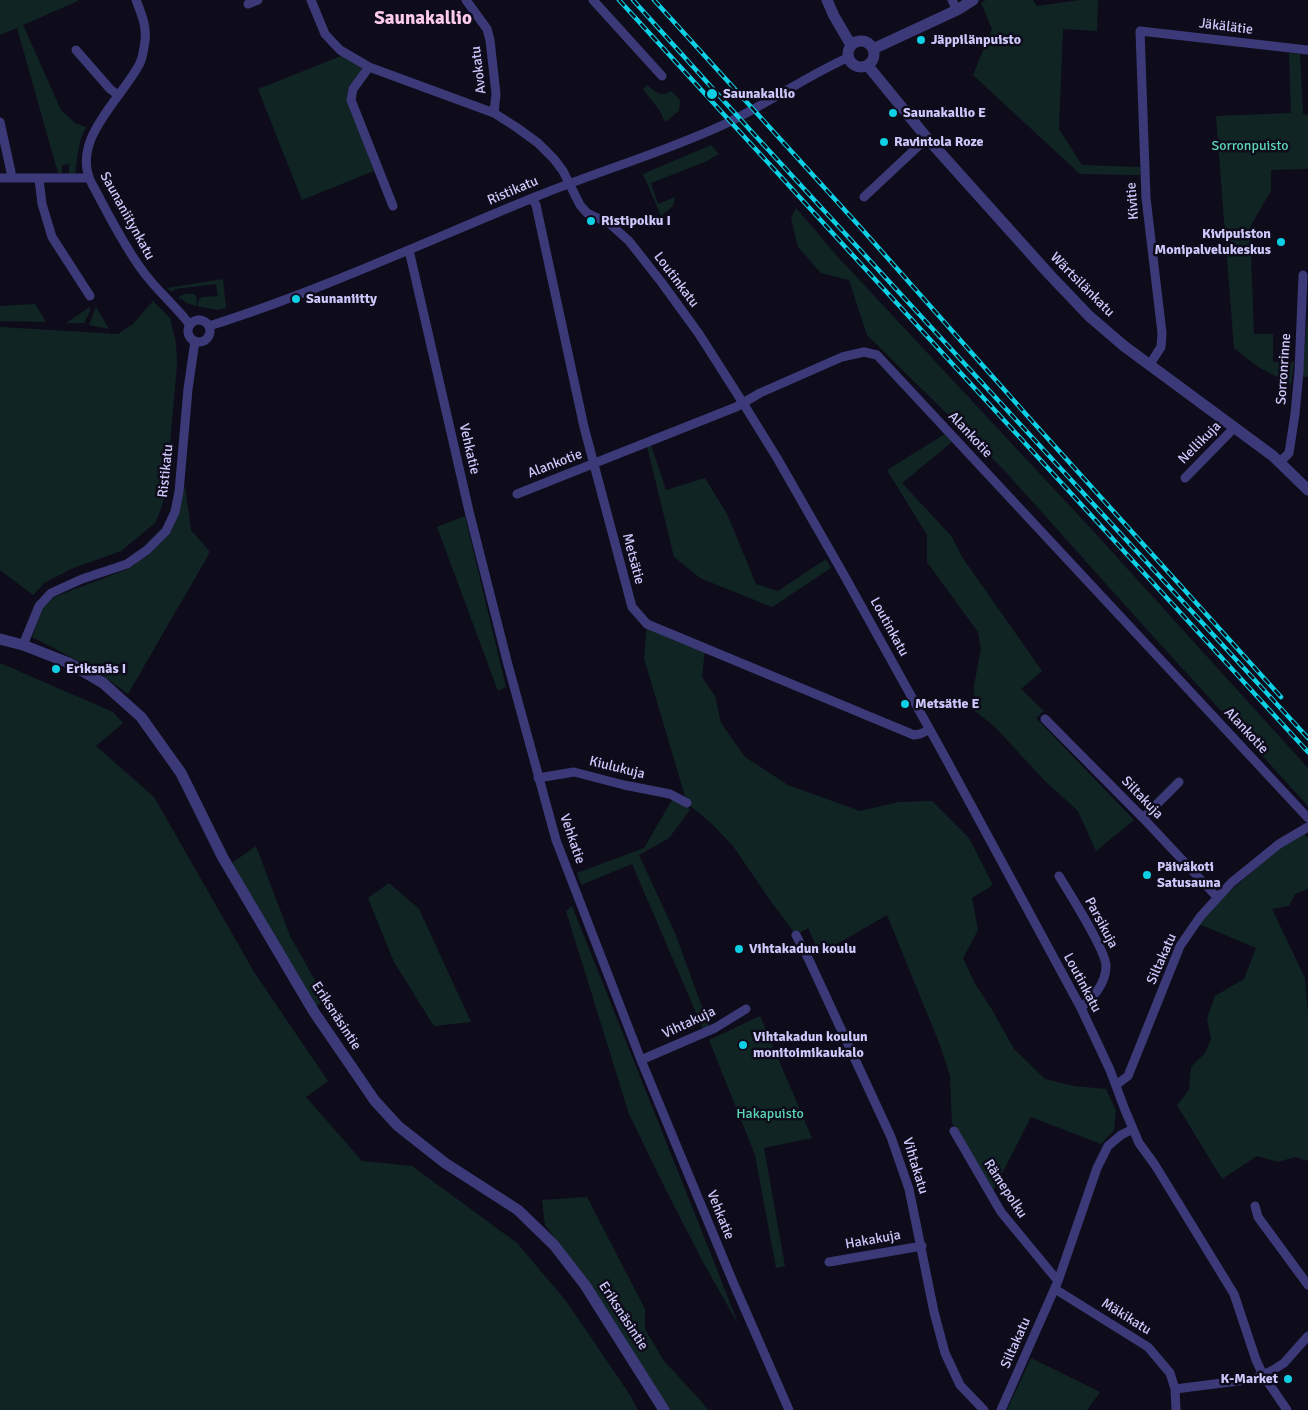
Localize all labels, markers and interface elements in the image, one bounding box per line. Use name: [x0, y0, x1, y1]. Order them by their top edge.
district label: Saunakallio: [374, 8, 472, 30]
street label: Jäkälätie: [1198, 15, 1254, 39]
place label: Jäppilänpuisto: [931, 32, 1021, 48]
marker: Jäppilänpuisto: [915, 34, 927, 46]
street label: Avokatu: [468, 45, 490, 95]
place label: Saunakallio: [723, 86, 795, 102]
marker: Saunakallio: [705, 87, 719, 101]
place label: Saunakallio E: [903, 105, 986, 121]
marker: Saunakallio E: [887, 107, 899, 119]
place label: Ravintola Roze: [894, 134, 984, 150]
marker: Ravintola Roze: [878, 136, 890, 148]
park label: Sorronpuisto: [1211, 138, 1289, 154]
street label: Saunaniitynkatu: [96, 169, 158, 263]
street label: Ristikatu: [485, 173, 541, 209]
street label: Kivitie: [1123, 182, 1143, 220]
place label: Ristipolku I: [601, 213, 671, 229]
marker: Ristipolku I: [585, 215, 597, 227]
place label: Kivipuiston Monipalvelukeskus: [1155, 226, 1271, 258]
marker: Kivipuiston Monipalvelukeskus: [1275, 236, 1287, 248]
street label: Loutinkatu: [650, 249, 702, 311]
street label: Wärtsilänkatu: [1046, 249, 1118, 321]
place label: Saunaniitty: [306, 291, 377, 307]
marker: Saunaniitty: [290, 293, 302, 305]
street label: Sorronrinne: [1273, 333, 1295, 405]
street label: Alankotie: [944, 408, 996, 462]
street label: Nellikuja: [1175, 418, 1225, 468]
street label: Vehkatie: [455, 422, 483, 476]
street label: Ristikatu: [155, 443, 177, 499]
street label: Alankotie: [525, 446, 585, 482]
street label: Metsätie: [618, 532, 648, 586]
street label: Loutinkatu: [866, 595, 912, 659]
place label: Eriksnäs I: [66, 661, 126, 677]
marker: Eriksnäs I: [50, 663, 62, 675]
place label: Metsätie E: [915, 696, 980, 712]
marker: Metsätie E: [899, 698, 911, 710]
street label: Alankotie: [1220, 704, 1272, 758]
street label: Kiulukuja: [587, 753, 647, 783]
street label: Siltakuja: [1118, 773, 1166, 823]
street label: Vehkatie: [556, 812, 588, 866]
place label: Päiväkoti Satusauna: [1157, 859, 1221, 892]
marker: Päiväkoti Satusauna: [1141, 869, 1153, 881]
street label: Parsikuja: [1081, 895, 1121, 951]
street label: Siltakatu: [1143, 931, 1181, 987]
place label: Vihtakadun koulu: [749, 941, 856, 957]
marker: Vihtakadun koulu: [733, 943, 745, 955]
street label: Loutinkatu: [1059, 950, 1105, 1016]
street label: Eriksnäsintie: [308, 979, 364, 1053]
street label: Vihtakuja: [660, 1003, 718, 1043]
place label: Vihtakadun koulun monitoimikaukalo: [753, 1029, 868, 1062]
marker: Vihtakadun koulun monitoimikaukalo: [737, 1039, 749, 1051]
park label: Hakapuisto: [736, 1106, 804, 1122]
street label: Vihtakatu: [898, 1136, 932, 1196]
street label: Rämepolku: [980, 1156, 1030, 1222]
street label: Vehkatie: [703, 1188, 737, 1242]
street label: Hakakuja: [844, 1227, 902, 1253]
street label: Eriksnäsintie: [595, 1279, 651, 1353]
street label: Mäkikatu: [1098, 1295, 1154, 1339]
street label: Siltakatu: [997, 1315, 1035, 1371]
place label: K-Market: [1221, 1371, 1278, 1387]
marker: K-Market: [1282, 1373, 1294, 1385]

